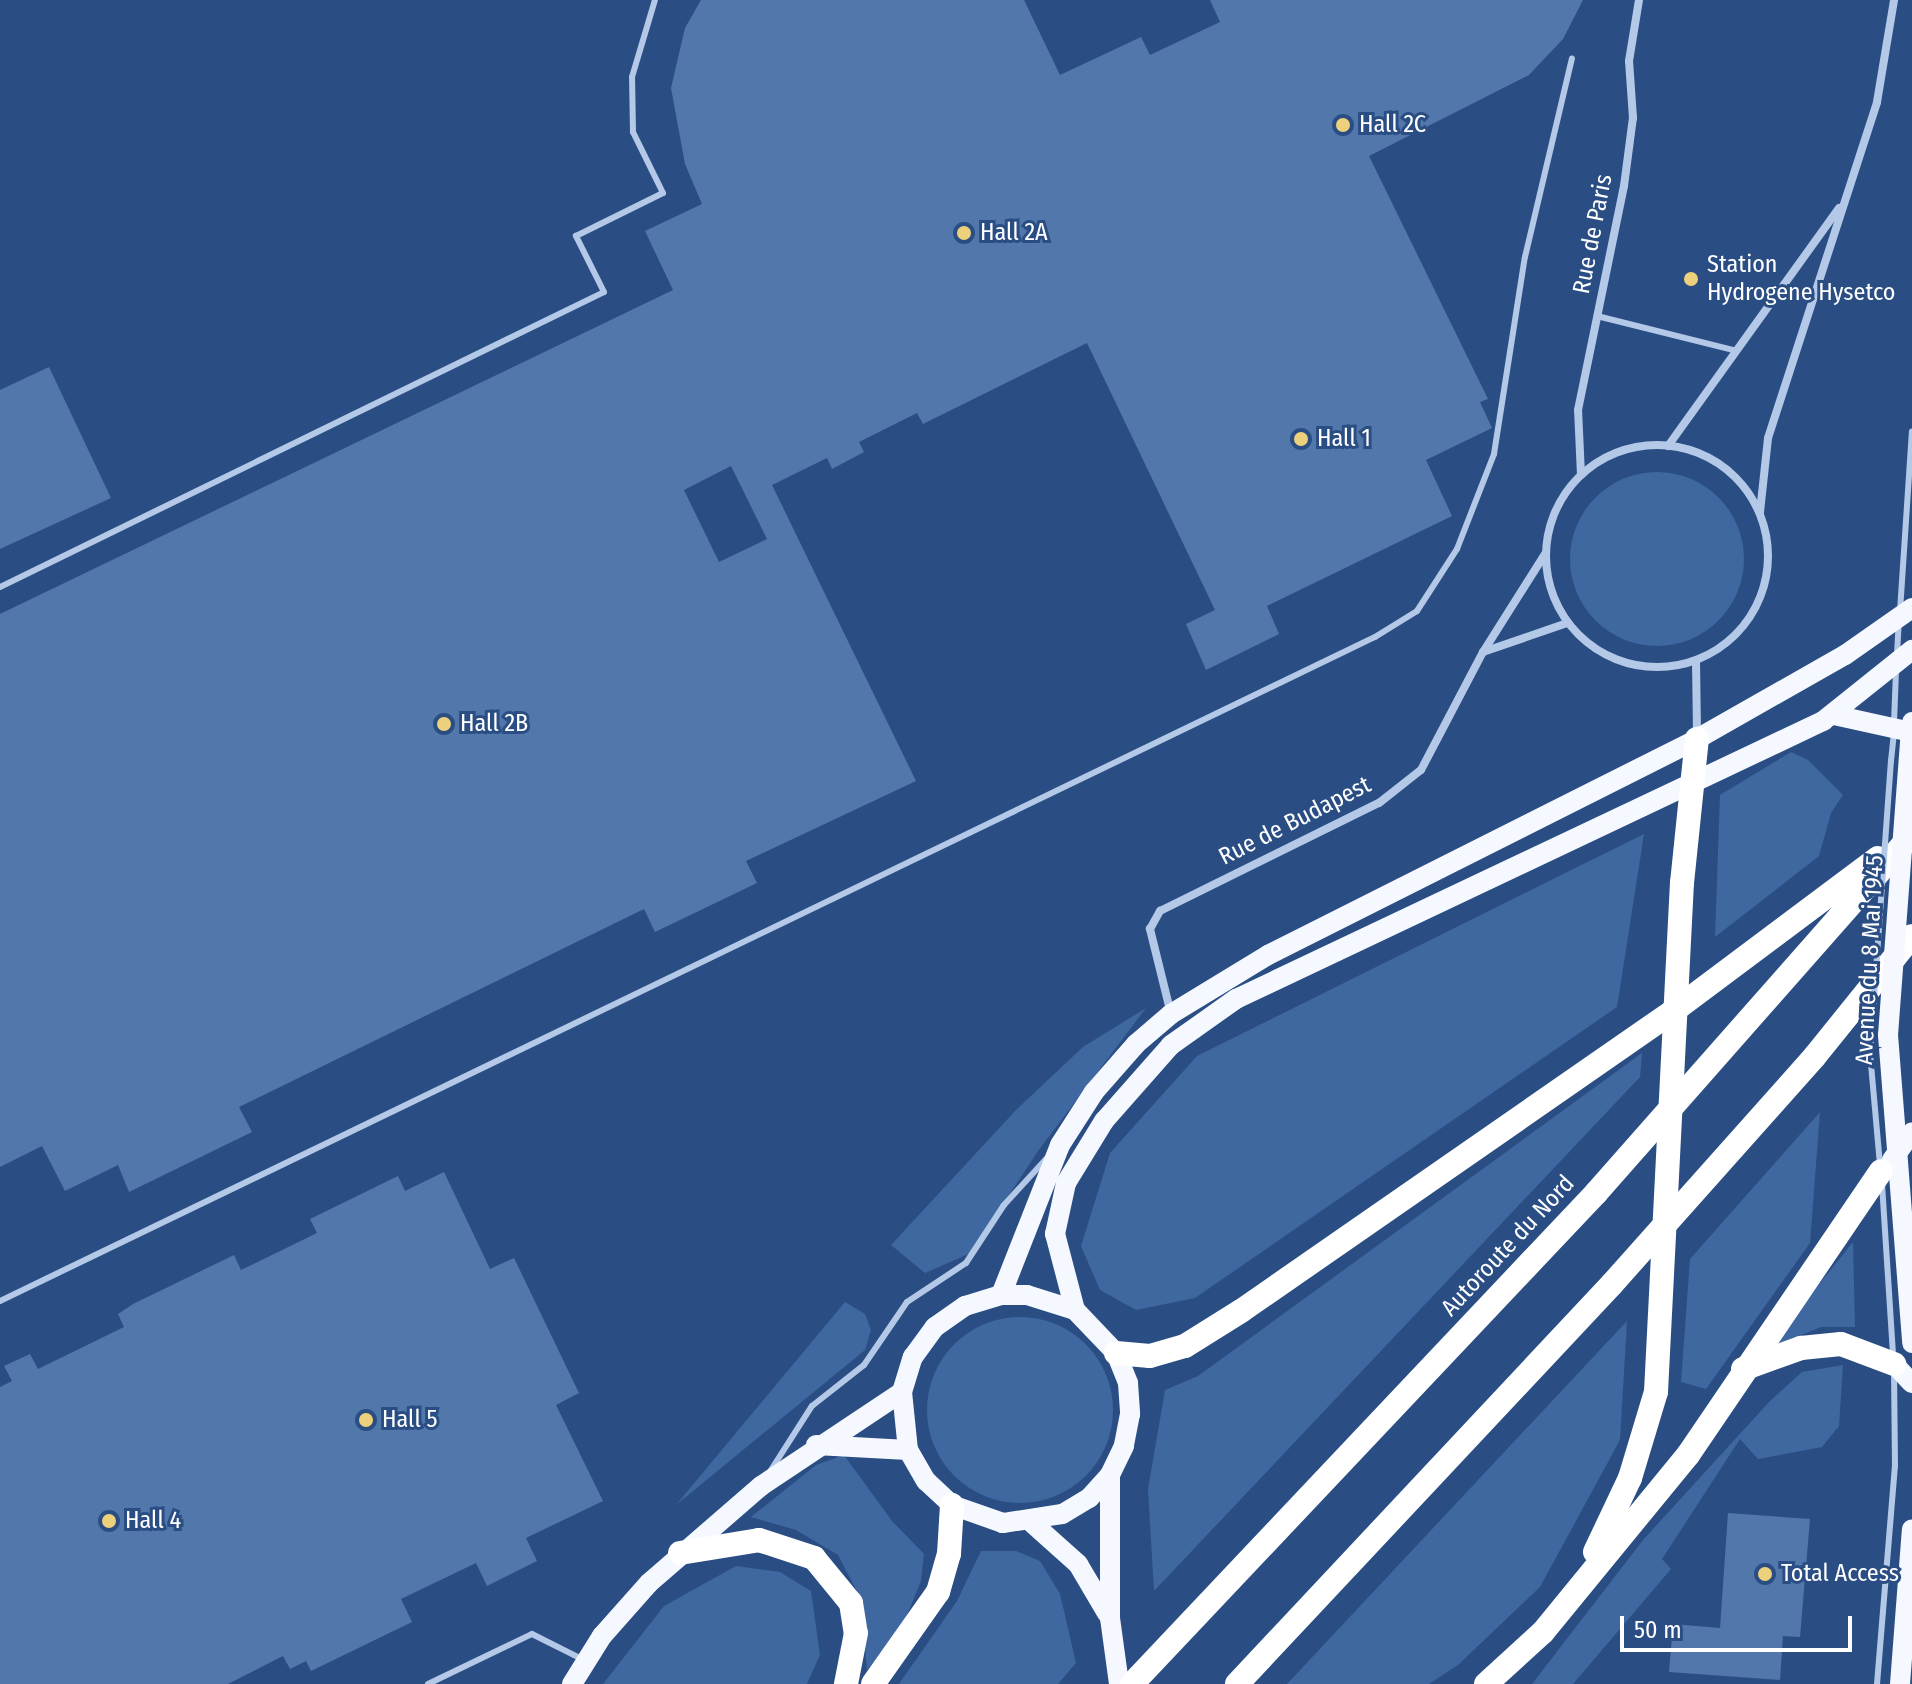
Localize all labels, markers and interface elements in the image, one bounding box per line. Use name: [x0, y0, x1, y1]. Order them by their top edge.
place label: Hall 2C: [1359, 111, 1426, 139]
marker: Hall 2C: [1334, 116, 1352, 134]
street label: Rue de Paris: [1567, 172, 1619, 296]
place label: Hall 2A: [980, 219, 1048, 247]
marker: Hall 2A: [955, 224, 973, 242]
place label: Station Hydrogene Hysetco: [1707, 251, 1895, 307]
marker: Station Hydrogene Hysetco: [1682, 270, 1700, 288]
place label: Hall 1: [1317, 425, 1371, 453]
marker: Hall 1: [1292, 430, 1310, 448]
place label: Hall 2B: [460, 710, 528, 738]
marker: Hall 2B: [435, 715, 453, 733]
street label: Rue de Budapest: [1214, 770, 1376, 872]
street label: Avenue du 8 Mai 1945: [1850, 854, 1890, 1066]
street label: Autoroute du Nord: [1435, 1170, 1581, 1322]
place label: Hall 5: [382, 1406, 437, 1434]
marker: Hall 5: [357, 1411, 375, 1429]
place label: Hall 4: [125, 1507, 181, 1535]
marker: Hall 4: [100, 1512, 118, 1530]
place label: Total Access: [1781, 1560, 1899, 1588]
marker: Total Access: [1756, 1565, 1774, 1583]
scale bar: [1624, 1600, 1856, 1650]
text: 50 m: [1634, 1616, 1682, 1644]

